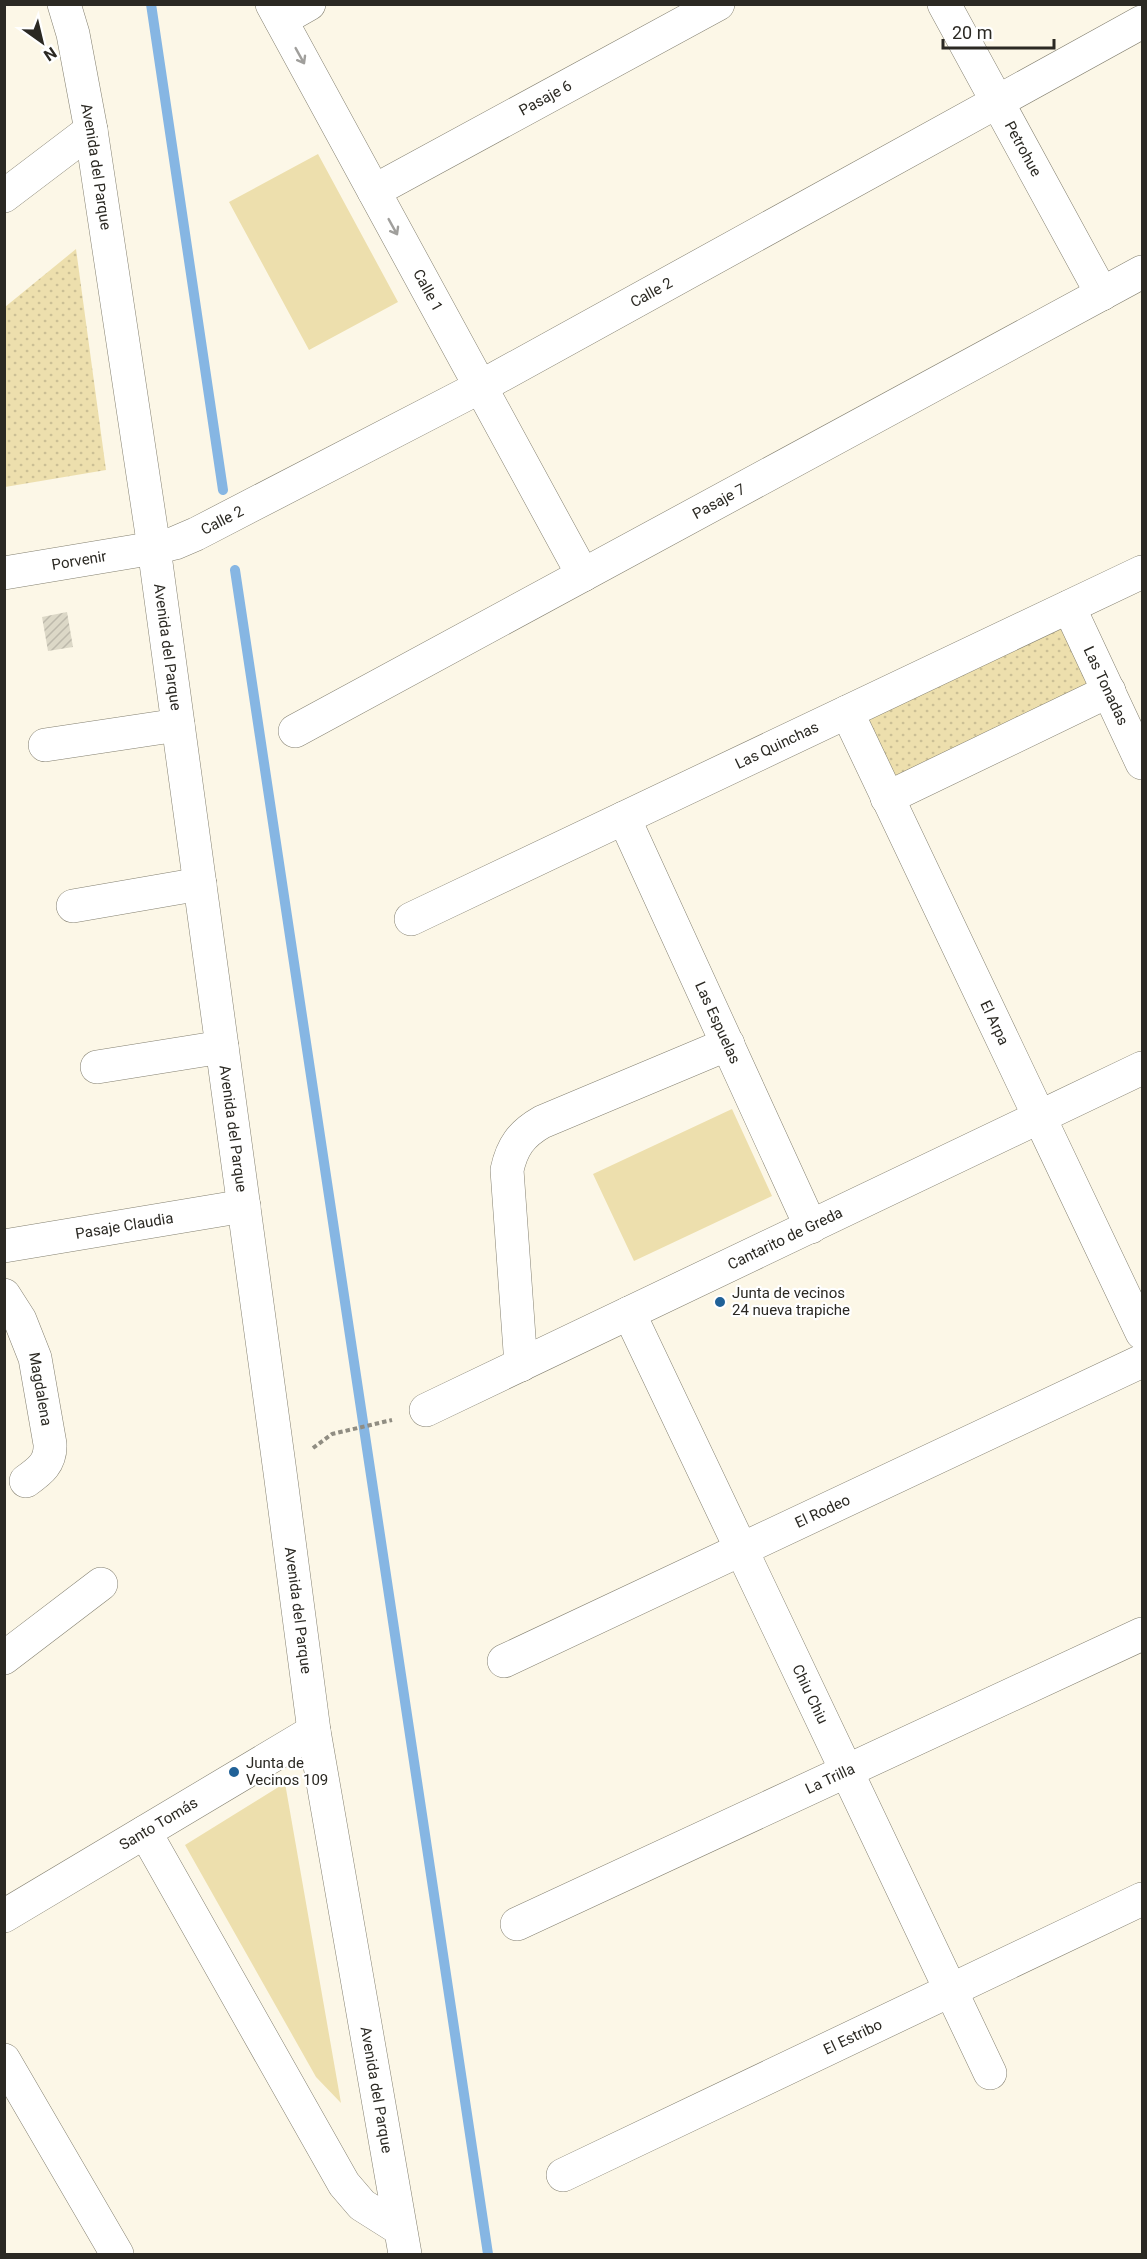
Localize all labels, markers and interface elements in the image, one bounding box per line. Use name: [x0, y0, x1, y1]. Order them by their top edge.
north arrow: [12, 12, 72, 72]
scale bar: [943, 12, 1054, 50]
text: 20 m: [952, 22, 992, 43]
text: N: [40, 43, 60, 65]
one-way arrow: [294, 47, 306, 64]
street label: Pasaje 6: [516, 76, 575, 119]
street label: Avenida del Parque: [77, 102, 115, 231]
street label: Petrohue: [1001, 118, 1045, 180]
one-way arrow: [387, 218, 399, 235]
street label: Calle 1: [409, 266, 447, 315]
street label: Calle 2: [627, 274, 676, 311]
street label: Pasaje 7: [689, 480, 748, 523]
street label: Calle 2: [198, 502, 246, 539]
street label: Porvenir: [50, 547, 108, 574]
street label: Avenida del Parque: [150, 582, 185, 712]
street label: Las Tonadas: [1080, 643, 1132, 728]
street label: Las Quinchas: [732, 718, 822, 773]
street label: Las Espuelas: [691, 979, 744, 1067]
street label: El Arpa: [976, 997, 1013, 1048]
street label: Avenida del Parque: [216, 1064, 251, 1193]
street label: Cantarito de Greda: [725, 1203, 845, 1274]
street label: Pasaje Claudia: [74, 1209, 175, 1243]
place label: Junta de vecinos 24 nueva trapiche: [732, 1284, 850, 1319]
marker: Junta de vecinos 24 nueva trapiche: [713, 1295, 727, 1309]
street label: Magdalena: [25, 1351, 56, 1427]
street label: El Rodeo: [792, 1491, 853, 1532]
street label: Avenida del Parque: [281, 1546, 315, 1675]
street label: Chiu Chiu: [788, 1662, 832, 1727]
place label: Junta de Vecinos 109: [246, 1754, 328, 1789]
street label: La Trilla: [802, 1760, 857, 1798]
marker: Junta de Vecinos 109: [227, 1765, 241, 1779]
street label: Santo Tomás: [116, 1793, 201, 1854]
street label: El Estribo: [821, 2015, 885, 2059]
street label: Avenida del Parque: [357, 2025, 396, 2154]

